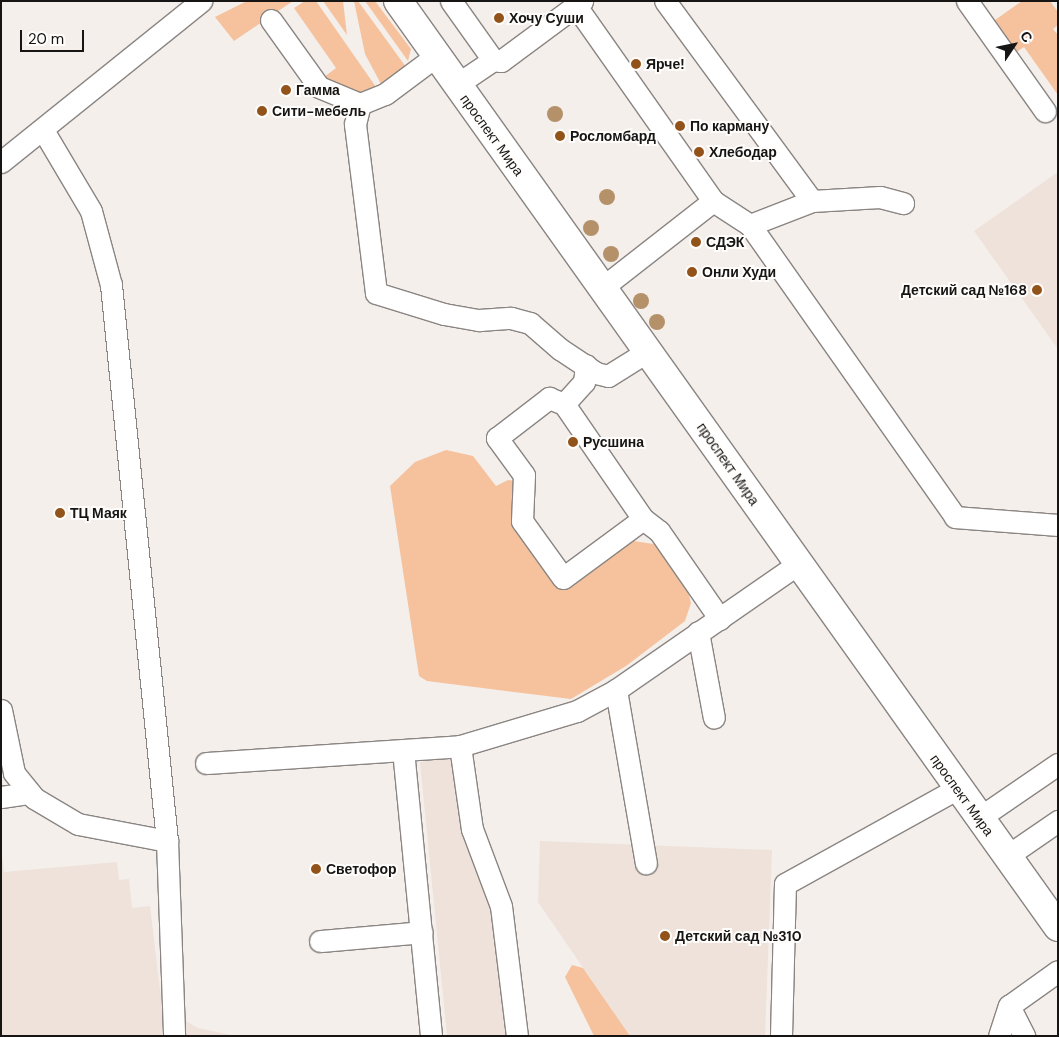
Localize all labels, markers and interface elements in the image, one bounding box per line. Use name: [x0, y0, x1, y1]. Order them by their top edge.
place label: Хочу Суши: [509, 10, 584, 26]
marker: Хочу Суши: [493, 12, 505, 24]
scale bar: [22, 20, 86, 52]
north arrow: [989, 20, 1039, 70]
text: С: [1016, 27, 1037, 46]
text: 20 m: [28, 29, 64, 49]
place label: Ярче!: [646, 56, 685, 72]
marker: Ярче!: [630, 58, 642, 70]
place label: Гамма: [296, 82, 340, 98]
marker: Гамма: [280, 84, 292, 96]
street label: проспект Мира: [457, 91, 527, 179]
place label: Сити-мебель: [272, 103, 366, 119]
marker: Сити-мебель: [256, 105, 268, 117]
place label: По карману: [690, 118, 769, 134]
marker: По карману: [674, 120, 686, 132]
place label: Росломбард: [570, 128, 656, 144]
marker: Росломбард: [554, 130, 566, 142]
place label: Хлебодар: [709, 144, 777, 160]
marker: Хлебодар: [693, 146, 705, 158]
place label: СДЭК: [706, 234, 744, 250]
marker: СДЭК: [690, 236, 702, 248]
place label: Онли Худи: [702, 264, 776, 280]
marker: Онли Худи: [686, 266, 698, 278]
place label: Детский сад №168: [901, 282, 1027, 298]
marker: Детский сад №168: [1031, 284, 1043, 296]
street label: проспект Мира: [693, 419, 763, 509]
place label: Русшина: [583, 434, 644, 450]
marker: Русшина: [567, 436, 579, 448]
place label: ТЦ Маяк: [70, 505, 127, 521]
marker: ТЦ Маяк: [54, 507, 66, 519]
street label: проспект Мира: [927, 751, 997, 839]
place label: Светофор: [326, 861, 397, 877]
marker: Светофор: [310, 863, 322, 875]
place label: Детский сад №310: [675, 928, 802, 944]
marker: Детский сад №310: [659, 930, 671, 942]

